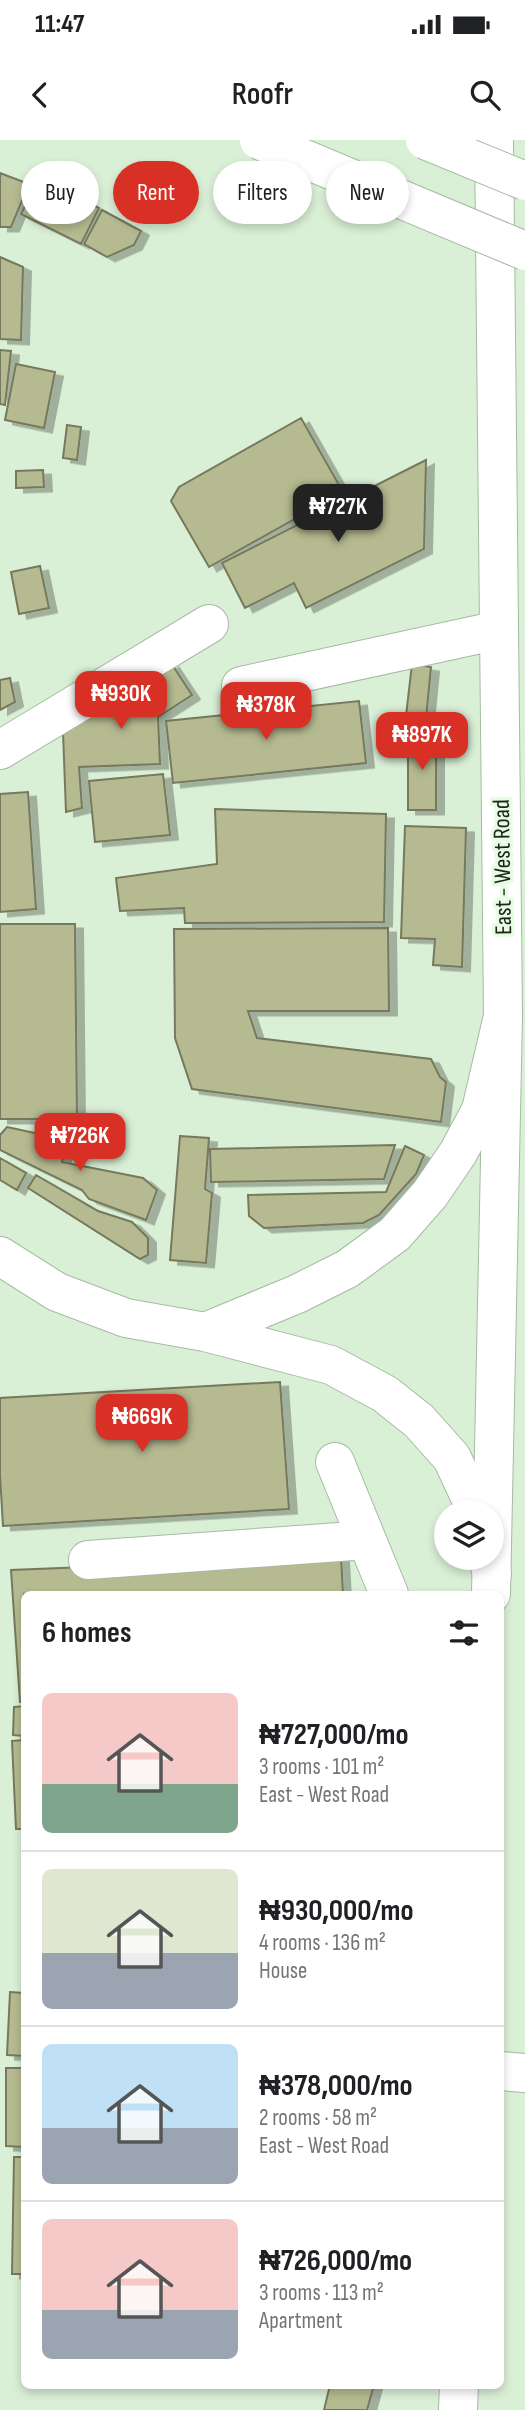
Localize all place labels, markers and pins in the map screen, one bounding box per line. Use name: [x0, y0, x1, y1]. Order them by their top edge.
pin: ₦727K: [289, 484, 387, 544]
pin: ₦930K: [72, 672, 170, 731]
pin: ₦378K: [217, 682, 315, 742]
pin: ₦897K: [373, 712, 471, 772]
pin: ₦726K: [31, 1114, 129, 1173]
pin: ₦669K: [93, 1394, 191, 1454]

